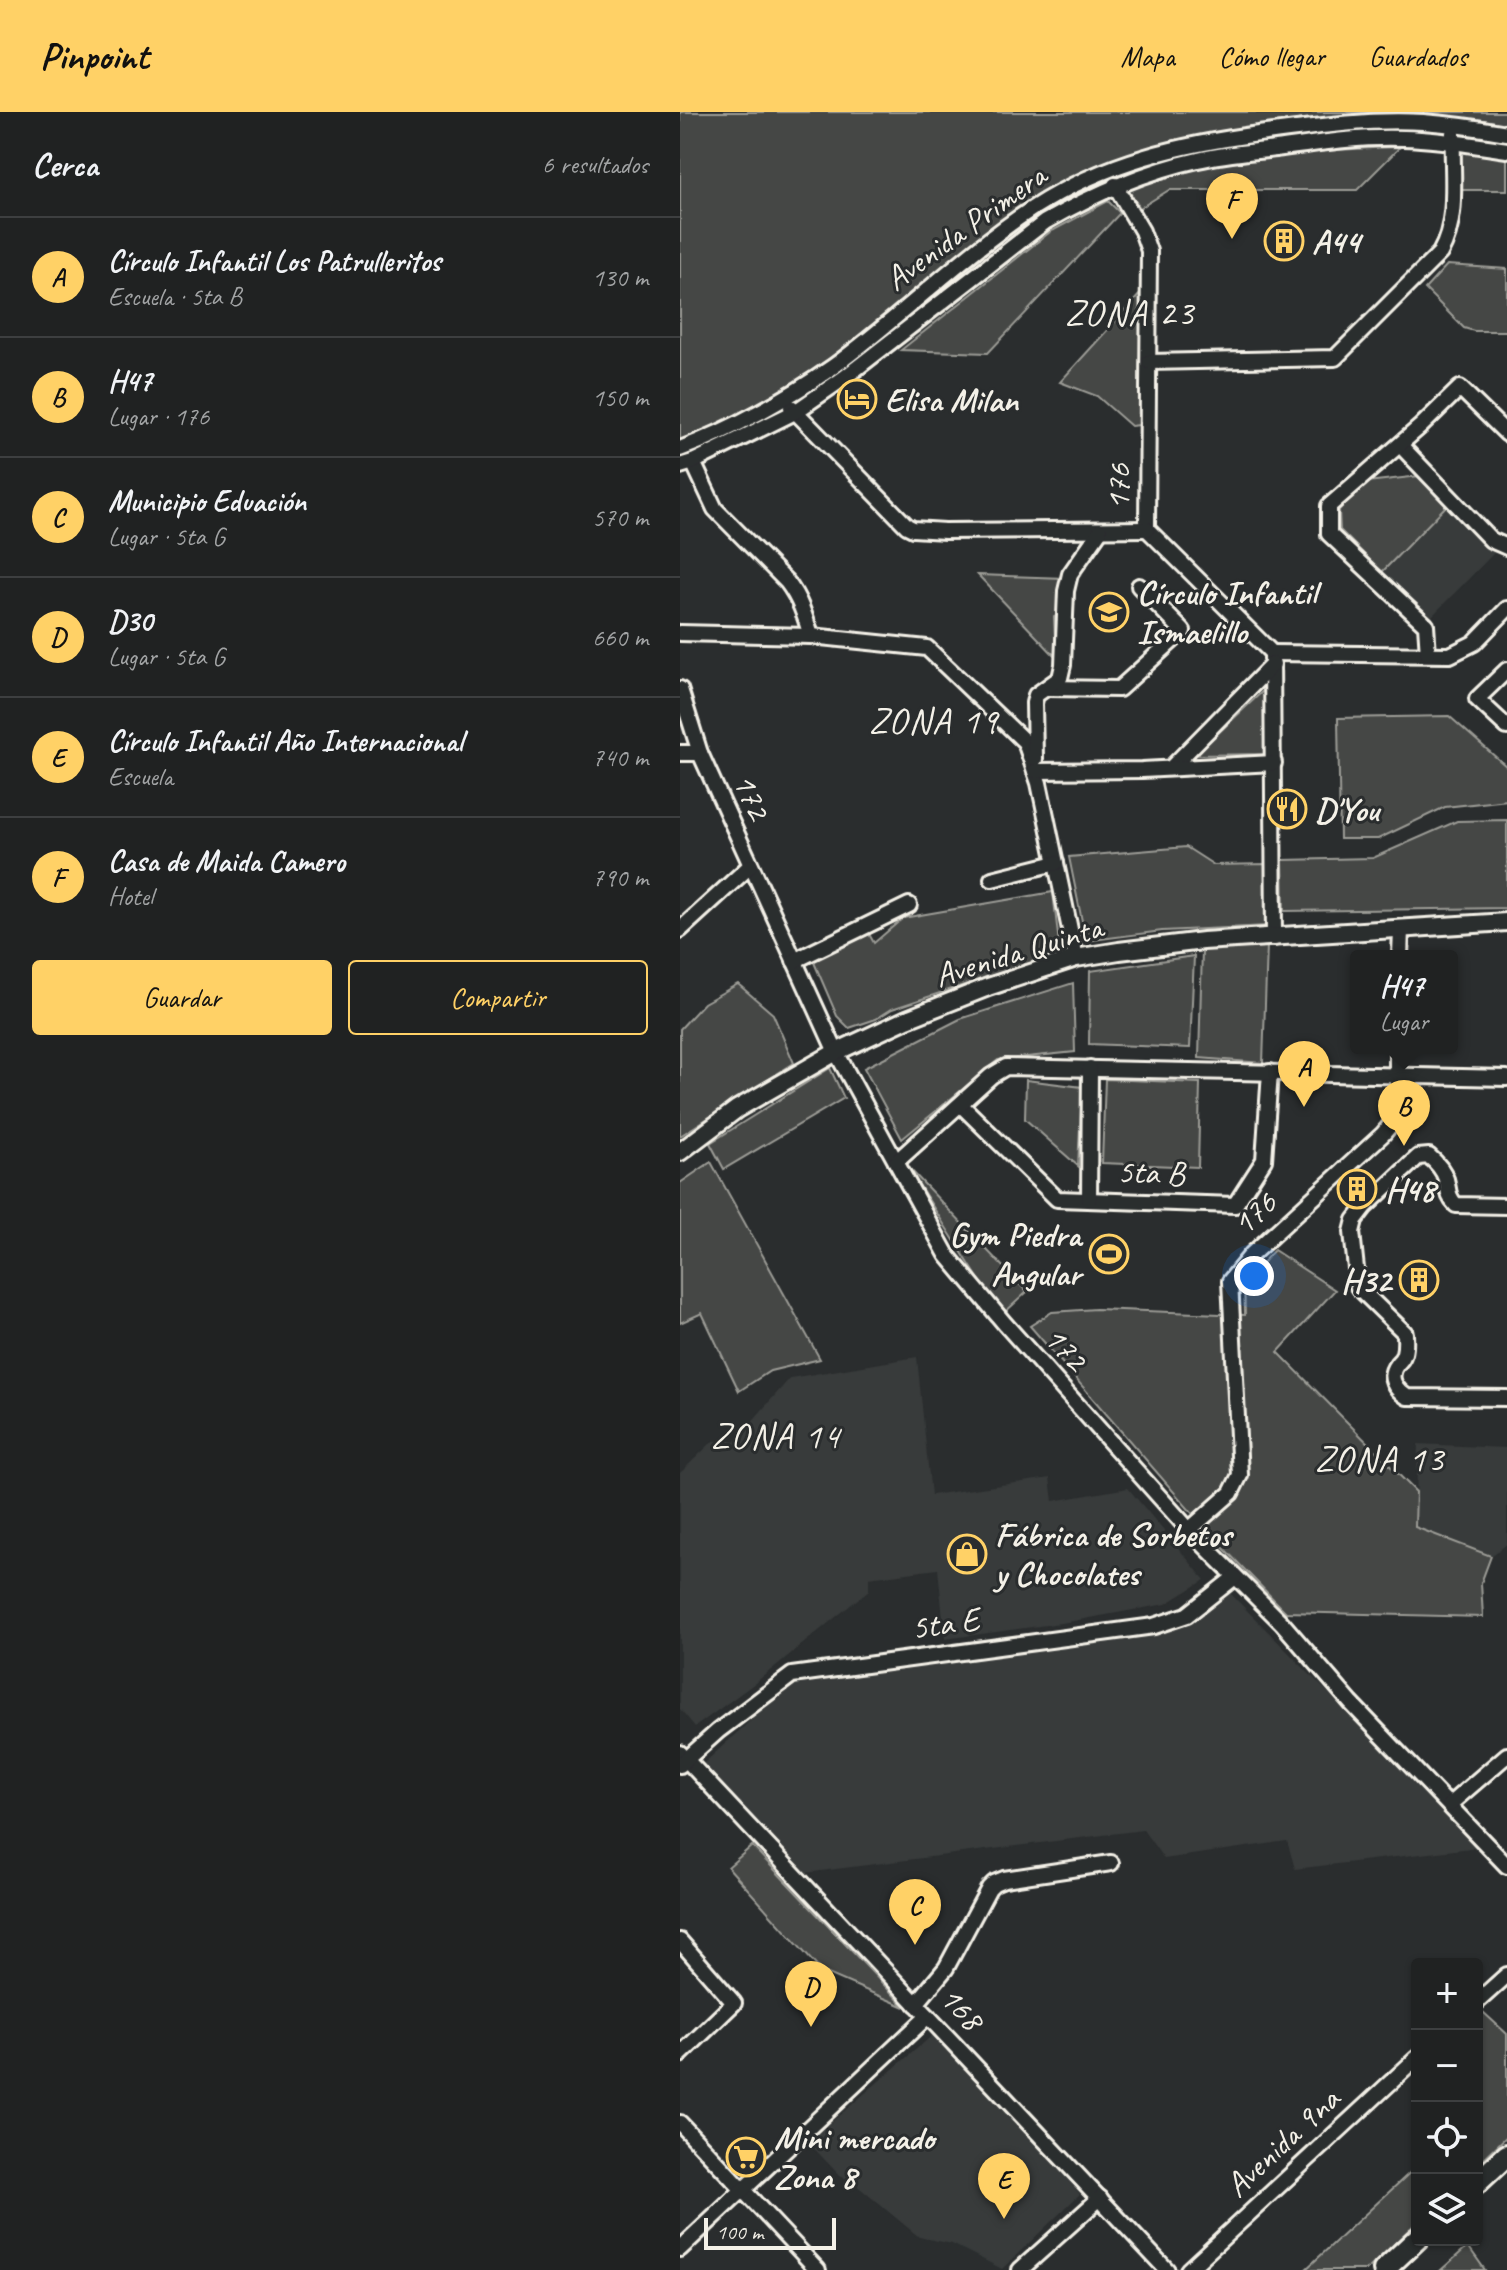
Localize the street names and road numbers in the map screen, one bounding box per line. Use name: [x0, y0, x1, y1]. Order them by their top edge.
street label: Avenida Primera: [876, 152, 1057, 300]
street label: 176: [1096, 462, 1140, 510]
street label: 172: [723, 766, 782, 828]
street label: Avenida Quinta: [929, 904, 1110, 997]
street label: 5ta B: [1117, 1149, 1188, 1195]
street label: 176: [1223, 1180, 1287, 1244]
street label: 172: [1035, 1317, 1099, 1381]
street label: 5ta E: [909, 1596, 985, 1649]
street label: 168: [931, 1977, 996, 2042]
street label: Avenida 9na: [1215, 2076, 1350, 2206]

